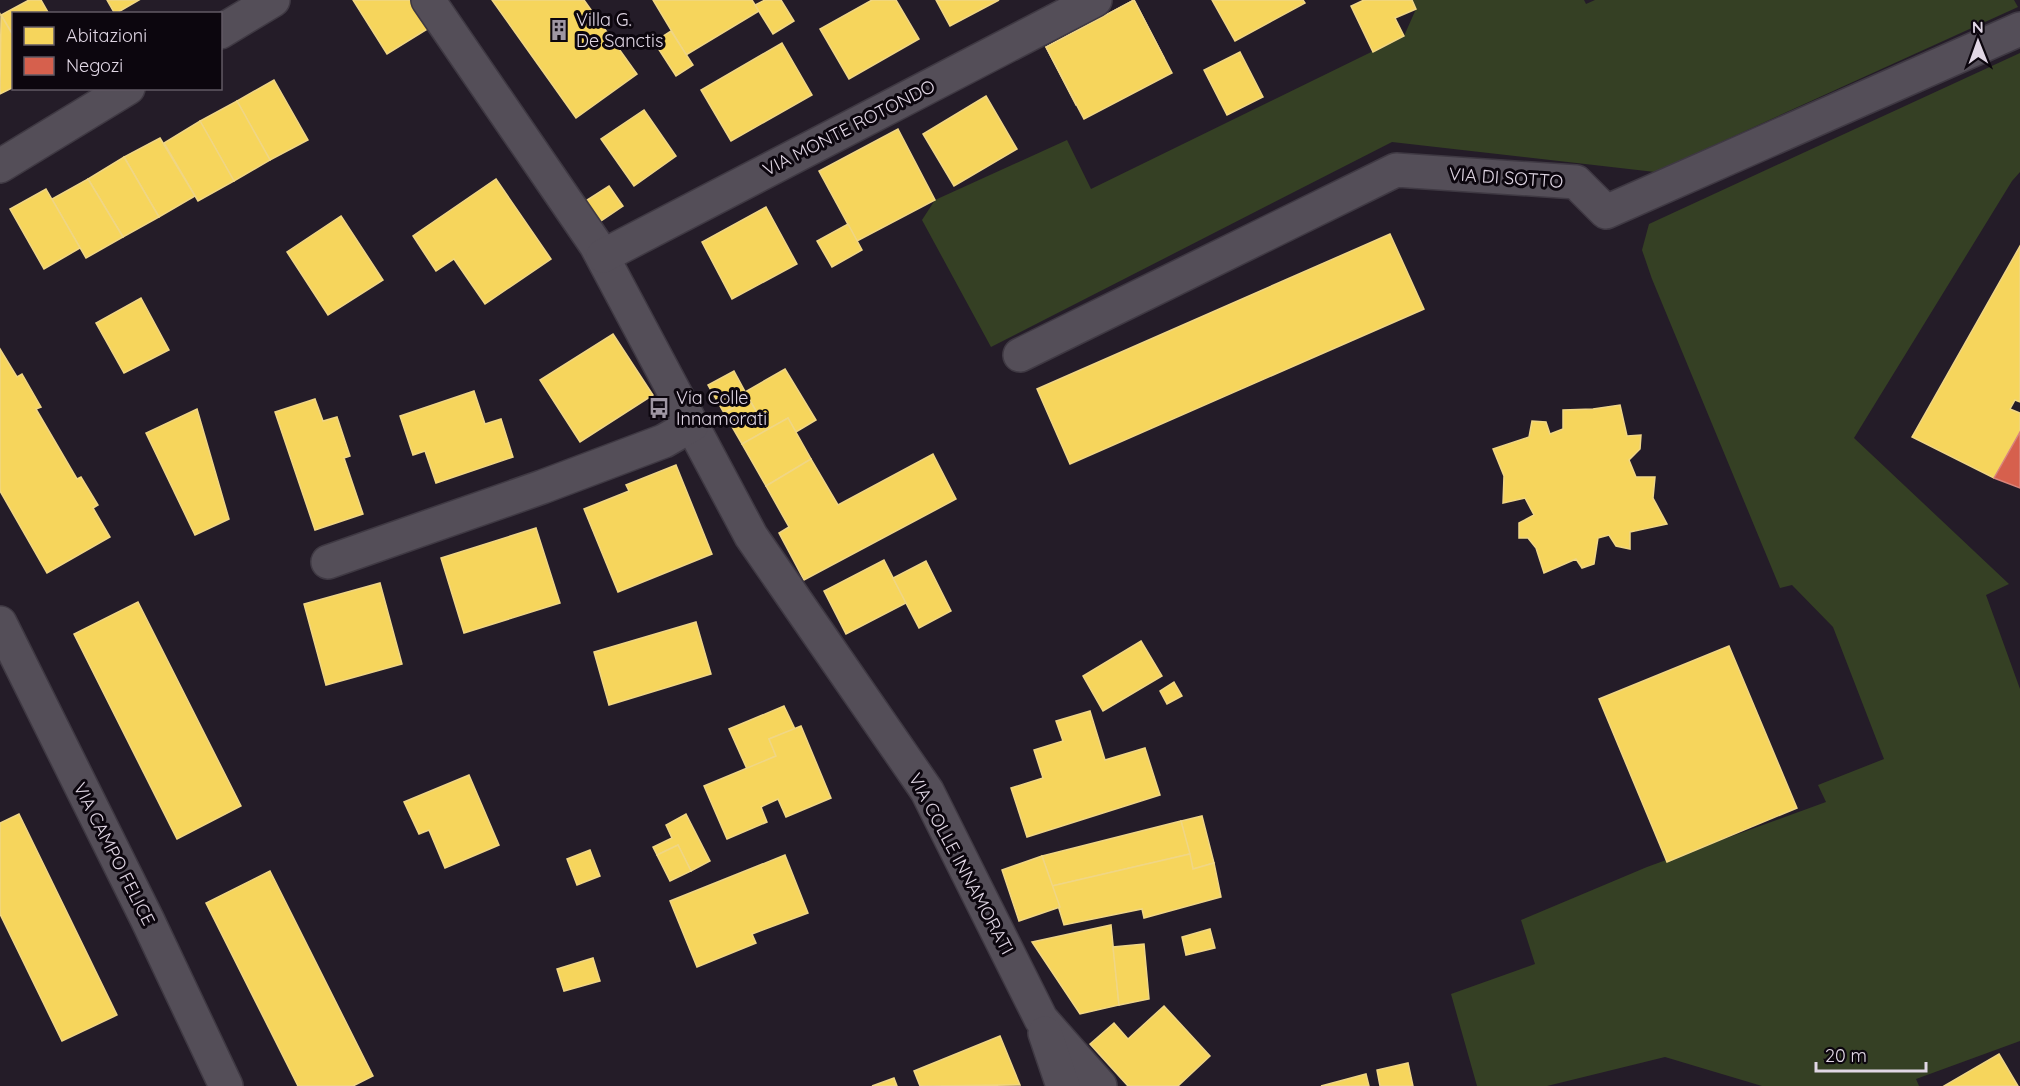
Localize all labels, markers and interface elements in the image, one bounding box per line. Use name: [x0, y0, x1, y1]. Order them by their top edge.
place label: Villa G. De Sanctis: [576, 8, 663, 52]
legend: [12, 12, 222, 90]
north arrow: [1948, 12, 2008, 72]
text: N: [1972, 17, 1984, 37]
building icon: Villa G. De Sanctis: [547, 18, 571, 42]
text: Abitazioni: [66, 24, 147, 47]
text: Negozi: [66, 54, 123, 77]
street label: VIA MONTE ROTONDO: [759, 74, 939, 181]
street label: VIA DI SOTTO: [1448, 162, 1564, 193]
place label: Via Colle Innamorati: [676, 386, 767, 430]
bus stop icon: Via Colle Innamorati: [647, 396, 671, 420]
street label: VIA COLLE INNAMORATI: [904, 769, 1019, 958]
street label: VIA CAMPO FELICE: [69, 779, 160, 929]
scale bar: [1816, 1035, 1926, 1073]
text: 20 m: [1825, 1044, 1867, 1067]

